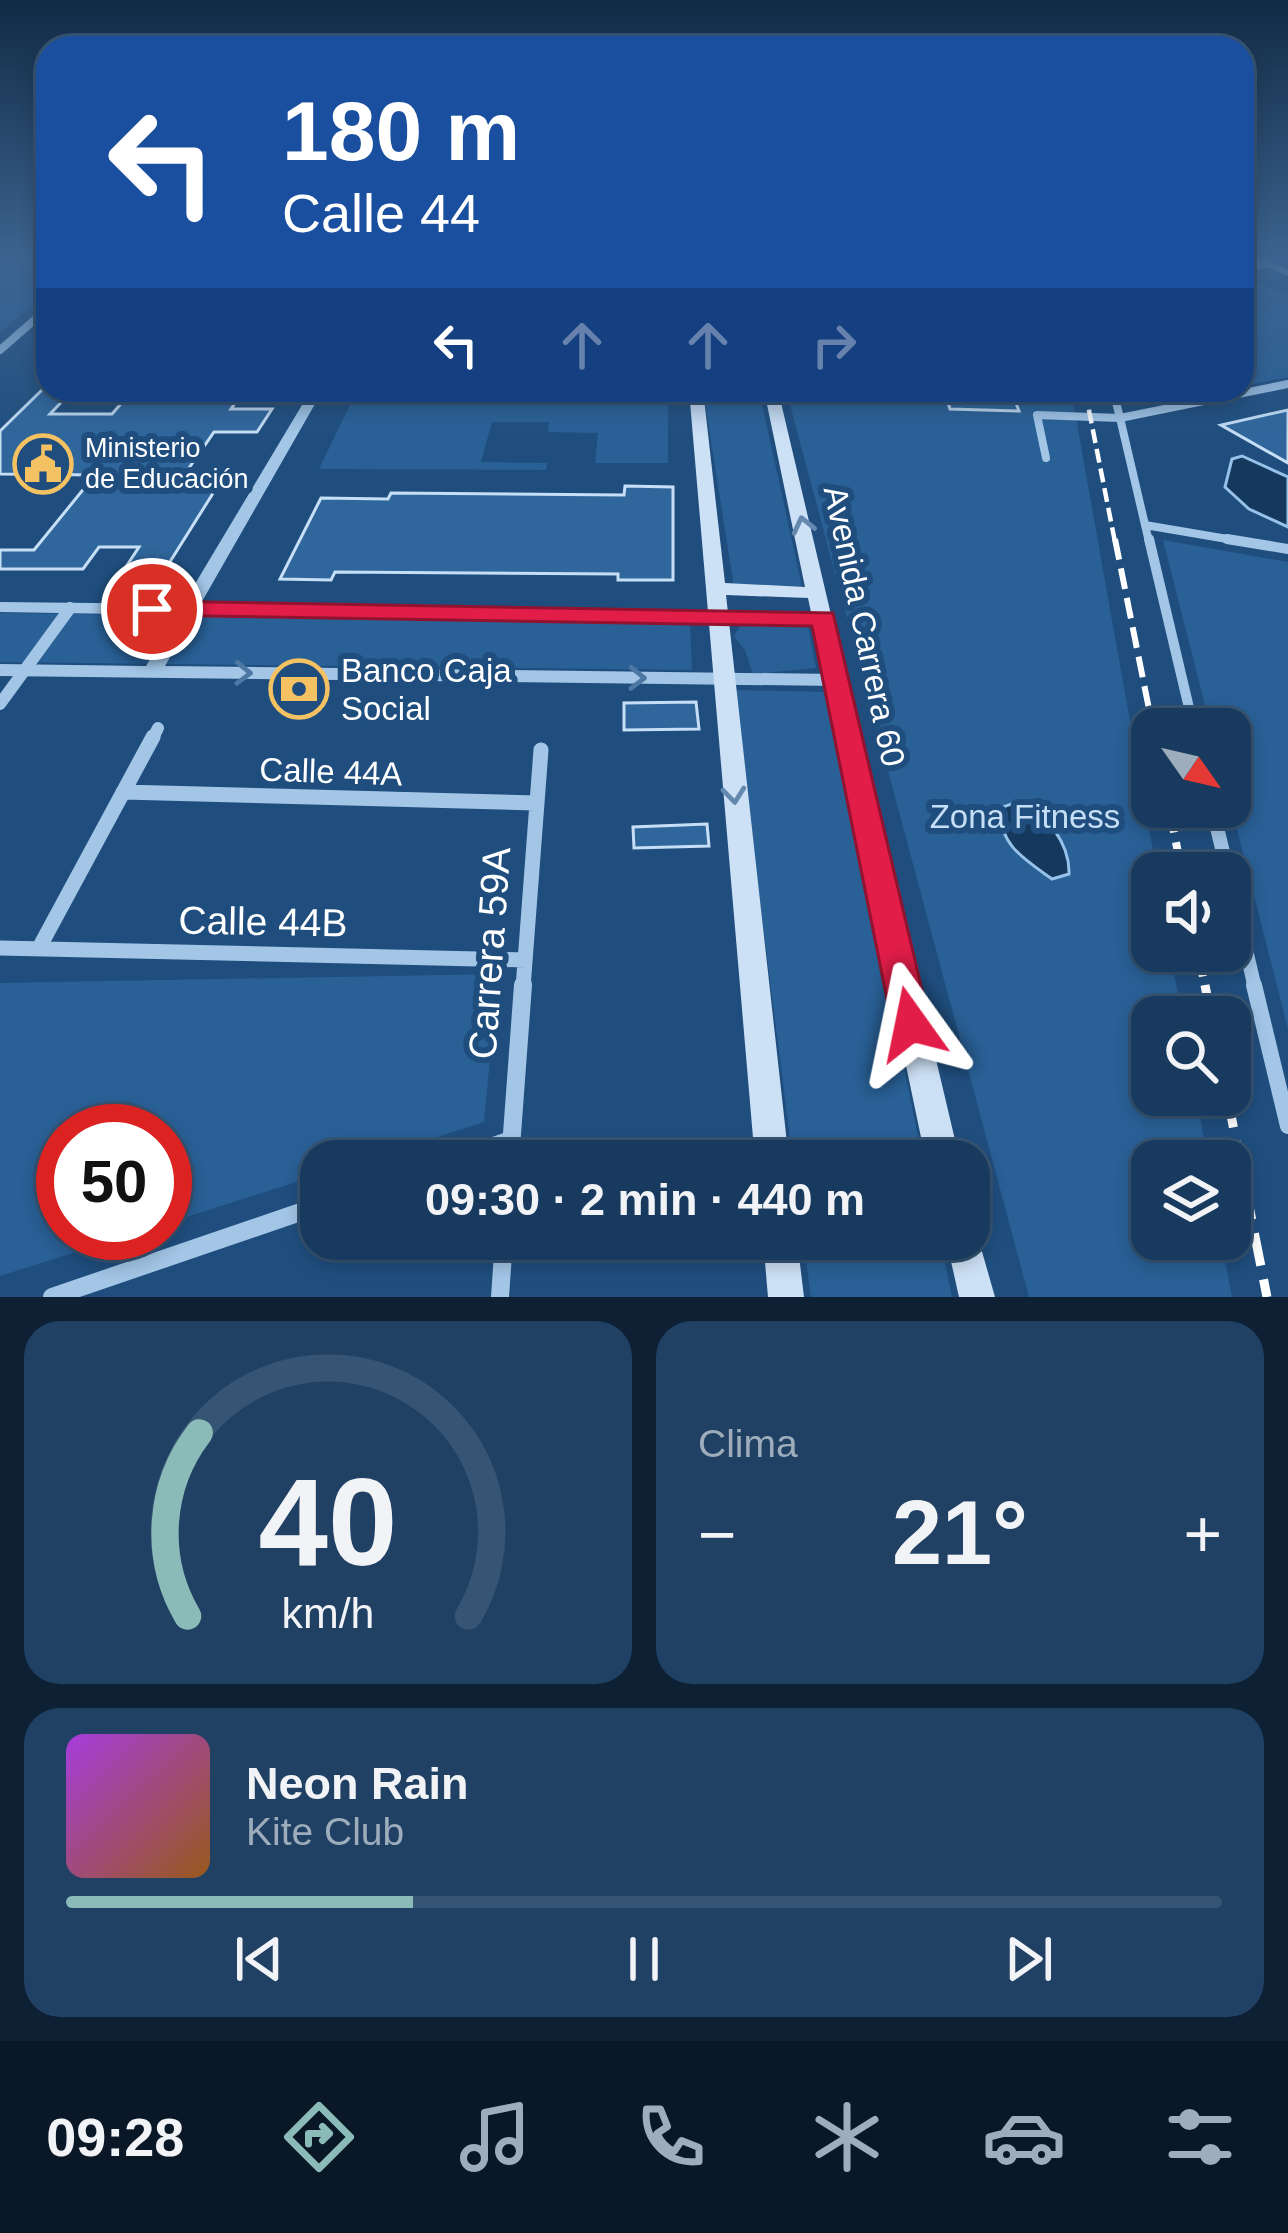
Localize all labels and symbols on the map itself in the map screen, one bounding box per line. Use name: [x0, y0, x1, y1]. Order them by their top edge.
public building icon: Ministerio de Educación: [12, 433, 74, 495]
place label: Ministerio de Educación: [85, 433, 249, 494]
street label: Avenida Carrera 60: [817, 483, 912, 770]
one-way arrow: [792, 515, 817, 535]
pin: [101, 558, 203, 660]
place label: Banco Caja Social: [341, 652, 512, 727]
bank icon: Banco Caja Social: [268, 658, 330, 720]
one-way arrow: [235, 660, 253, 686]
one-way arrow: [628, 664, 647, 690]
north arrow: [1131, 708, 1251, 828]
street label: Calle 44A: [259, 751, 403, 792]
one-way arrow: [721, 786, 746, 805]
park label: Zona Fitness: [930, 798, 1120, 835]
street label: Carrera 59A: [461, 846, 518, 1060]
street label: Calle 44B: [178, 899, 348, 944]
position arrow: [848, 961, 974, 1087]
speed limit sign: 50: [36, 1104, 192, 1260]

